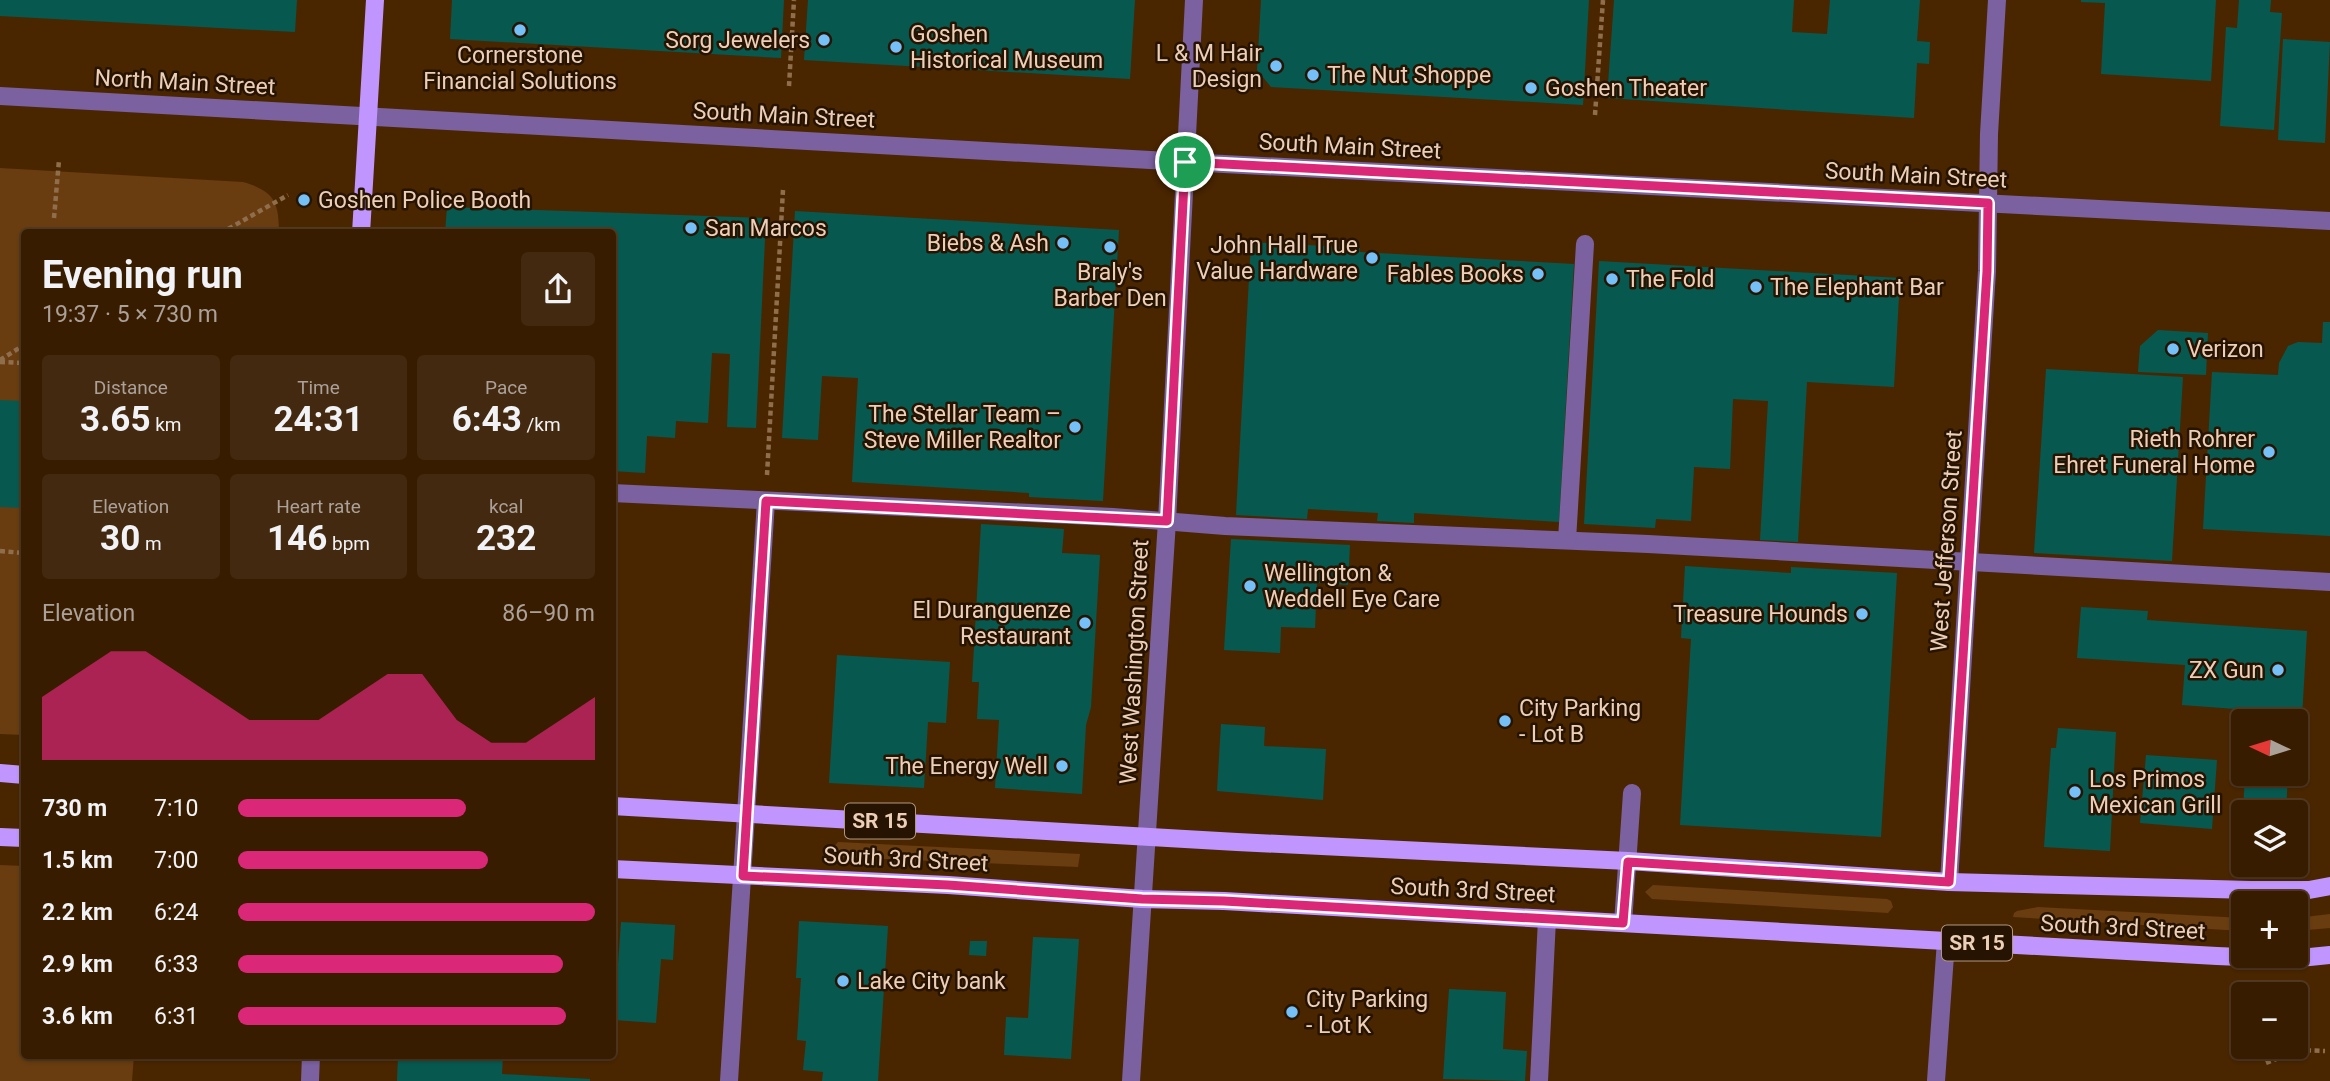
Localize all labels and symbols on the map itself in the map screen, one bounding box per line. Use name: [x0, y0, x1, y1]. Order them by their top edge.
place label: Goshen Historical Museum: [910, 21, 1103, 74]
marker: Cornerstone Financial Solutions: [512, 22, 528, 38]
place label: Sorg Jewelers: [665, 27, 810, 54]
marker: Sorg Jewelers: [816, 32, 832, 48]
marker: Goshen Historical Museum: [888, 39, 904, 55]
place label: L & M Hair Design: [1156, 40, 1262, 93]
place label: Cornerstone Financial Solutions: [423, 42, 617, 95]
marker: L & M Hair Design: [1268, 58, 1284, 74]
place label: The Nut Shoppe: [1327, 62, 1491, 89]
street label: North Main Street: [94, 64, 276, 101]
marker: The Nut Shoppe: [1305, 67, 1321, 83]
place label: Goshen Theater: [1545, 75, 1707, 102]
marker: Goshen Theater: [1523, 80, 1539, 96]
street label: South Main Street: [692, 97, 876, 134]
street label: South Main Street: [1258, 128, 1442, 165]
pin: [1155, 132, 1215, 192]
street label: South Main Street: [1824, 157, 2008, 194]
place label: Goshen Police Booth: [318, 187, 531, 214]
marker: Goshen Police Booth: [296, 192, 312, 208]
place label: San Marcos: [705, 215, 827, 242]
marker: San Marcos: [683, 220, 699, 236]
place label: Biebs & Ash: [927, 230, 1049, 257]
place label: John Hall True Value Hardware: [1196, 232, 1358, 285]
marker: Biebs & Ash: [1055, 235, 1071, 251]
marker: Braly's Barber Den: [1102, 239, 1118, 255]
marker: John Hall True Value Hardware: [1364, 250, 1380, 266]
place label: Braly's Barber Den: [1053, 259, 1167, 312]
place label: Fables Books: [1387, 261, 1524, 288]
marker: Fables Books: [1530, 266, 1546, 282]
place label: The Fold: [1626, 266, 1714, 293]
marker: The Fold: [1604, 271, 1620, 287]
place label: The Elephant Bar: [1770, 274, 1944, 301]
marker: The Elephant Bar: [1748, 279, 1764, 295]
place label: Verizon: [2187, 336, 2264, 363]
marker: Verizon: [2165, 341, 2181, 357]
place label: The Stellar Team – Steve Miller Realtor: [864, 401, 1061, 454]
marker: The Stellar Team – Steve Miller Realtor: [1067, 419, 1083, 435]
place label: Rieth Rohrer Ehret Funeral Home: [2053, 426, 2255, 479]
street label: West Jefferson Street: [1925, 429, 1968, 653]
marker: Rieth Rohrer Ehret Funeral Home: [2261, 444, 2277, 460]
street label: West Washington Street: [1115, 539, 1154, 785]
place label: Wellington & Weddell Eye Care: [1264, 560, 1440, 613]
marker: Wellington & Weddell Eye Care: [1242, 578, 1258, 594]
place label: El Duranguenze Restaurant: [912, 597, 1071, 650]
place label: Treasure Hounds: [1673, 601, 1848, 628]
marker: Treasure Hounds: [1854, 606, 1870, 622]
marker: El Duranguenze Restaurant: [1077, 615, 1093, 631]
place label: ZX Gun: [2189, 657, 2264, 684]
marker: ZX Gun: [2270, 662, 2286, 678]
place label: City Parking - Lot B: [1519, 695, 1641, 748]
north arrow: [2231, 709, 2308, 786]
marker: City Parking - Lot B: [1497, 713, 1513, 729]
place label: The Energy Well: [885, 753, 1048, 780]
marker: The Energy Well: [1054, 758, 1070, 774]
place label: Los Primos Mexican Grill: [2089, 766, 2221, 819]
marker: Los Primos Mexican Grill: [2067, 784, 2083, 800]
road number: SR 15: [845, 804, 915, 838]
street label: South 3rd Street: [823, 842, 989, 877]
street label: South 3rd Street: [1390, 873, 1556, 908]
street label: South 3rd Street: [2040, 910, 2206, 945]
road number: SR 15: [1942, 926, 2012, 960]
place label: Lake City bank: [857, 968, 1006, 995]
marker: Lake City bank: [835, 973, 851, 989]
place label: City Parking - Lot K: [1306, 986, 1428, 1039]
marker: City Parking - Lot K: [1284, 1004, 1300, 1020]

